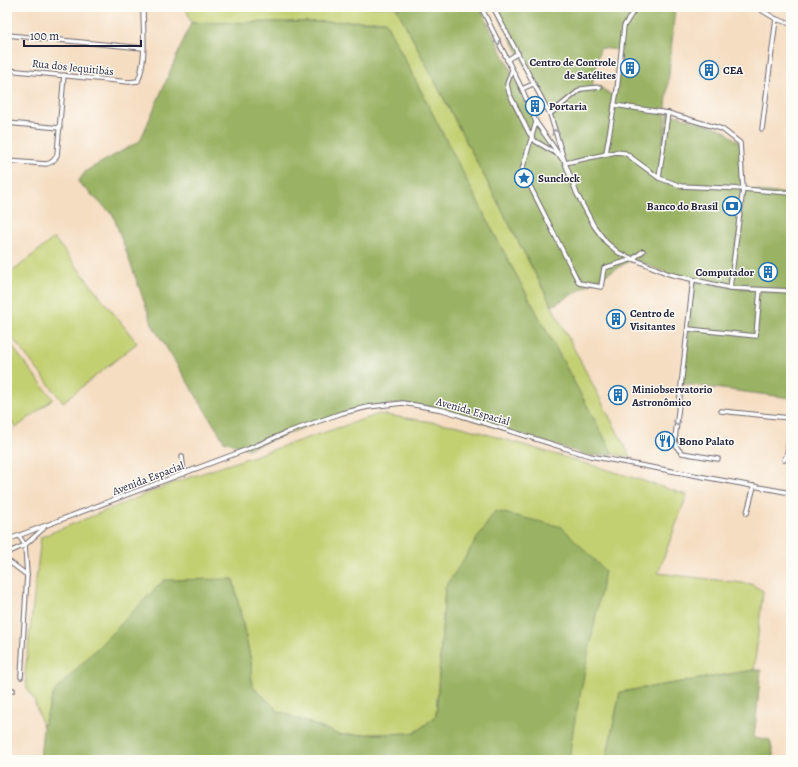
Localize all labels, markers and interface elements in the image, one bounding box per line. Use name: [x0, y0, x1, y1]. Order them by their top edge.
scale bar: [24, 22, 141, 48]
text: 100 m: [30, 28, 59, 44]
one-way arrow: [493, 38, 501, 45]
place label: Centro de Controle de Satélites: [529, 55, 616, 83]
street label: Rua dos Jequitibás: [31, 56, 115, 79]
building icon: Centro de Controle de Satélites: [619, 57, 641, 79]
building icon: CEA: [698, 59, 720, 81]
place label: CEA: [723, 63, 743, 78]
building icon: Portaria: [524, 95, 546, 117]
place label: Portaria: [549, 99, 588, 114]
one-way arrow: [551, 129, 560, 136]
place icon: Sunclock: [513, 167, 535, 189]
place label: Sunclock: [538, 171, 580, 186]
bank icon: Banco do Brasil: [721, 195, 743, 217]
place label: Banco do Brasil: [647, 199, 718, 214]
building icon: Computador: [757, 261, 779, 283]
place label: Computador: [696, 265, 754, 280]
place label: Centro de Visitantes: [629, 306, 676, 334]
building icon: Centro de Visitantes: [605, 308, 627, 330]
place label: Miniobservatorio Astronômico: [631, 382, 713, 410]
building icon: Miniobservatorio Astronômico: [607, 384, 629, 406]
street label: Avenida Espacial: [433, 394, 512, 429]
one-way arrow: [673, 420, 682, 427]
restaurant icon: Bono Palato: [654, 430, 676, 452]
place label: Bono Palato: [679, 434, 735, 449]
street label: Avenida Espacial: [109, 458, 186, 499]

